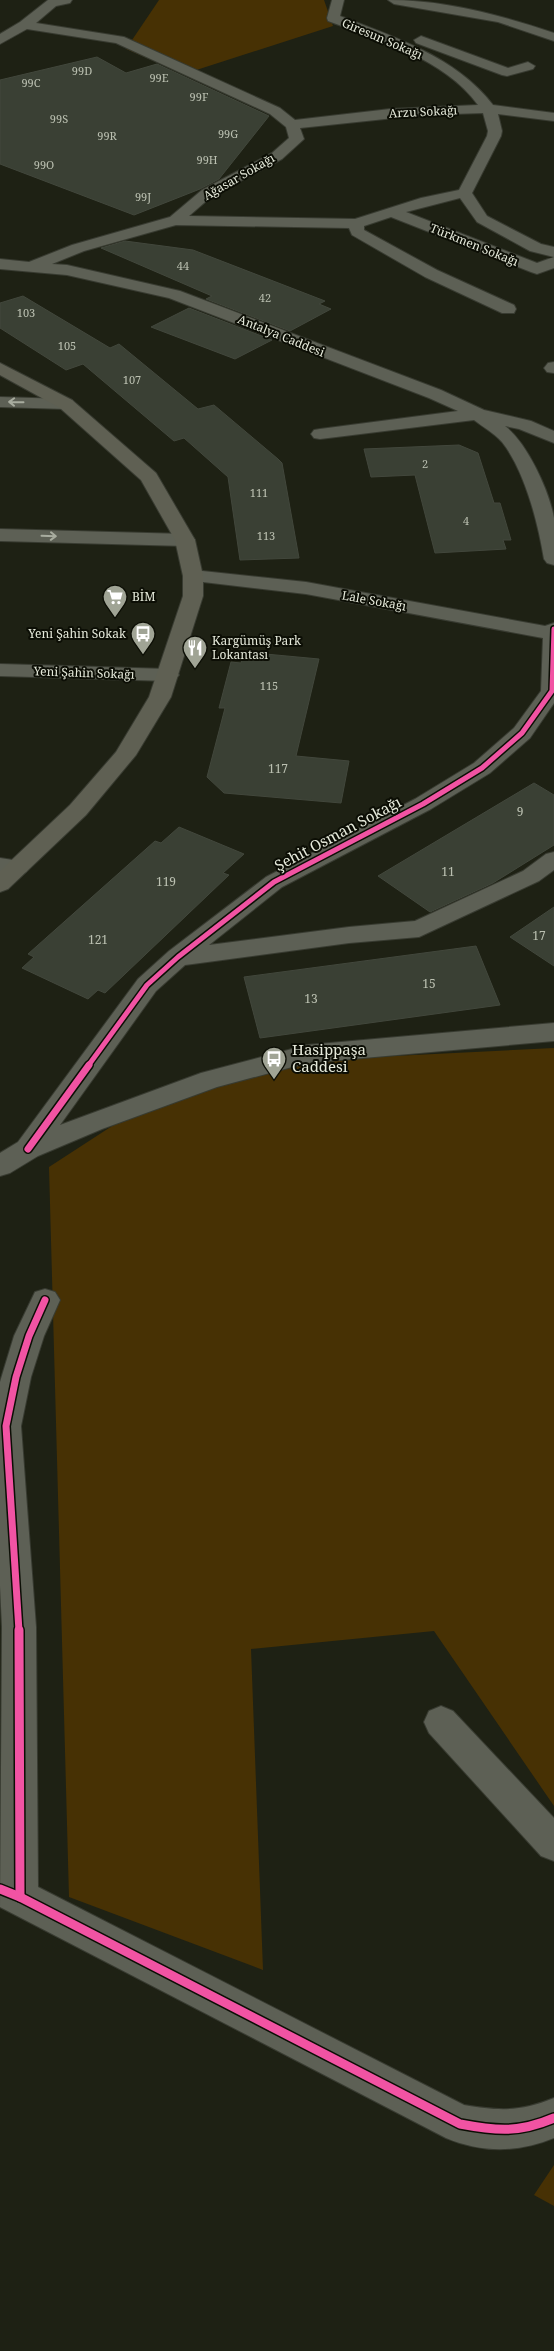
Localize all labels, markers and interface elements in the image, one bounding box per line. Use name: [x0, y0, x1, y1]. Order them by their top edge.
street label: Giresun Sokağı: [339, 14, 425, 63]
house number: 99D: [72, 63, 92, 78]
house number: 99E: [149, 70, 169, 85]
house number: 99C: [21, 75, 41, 90]
house number: 99F: [190, 89, 209, 104]
street label: Arzu Sokağı: [388, 101, 458, 122]
house number: 99S: [50, 111, 68, 126]
house number: 99G: [218, 126, 238, 141]
house number: 99R: [97, 128, 118, 143]
street label: Ağasar Sokağı: [200, 149, 278, 204]
house number: 99H: [196, 152, 218, 167]
house number: 99O: [34, 157, 54, 172]
house number: 99J: [135, 189, 151, 204]
street label: Türkmen Sokağı: [428, 219, 521, 270]
house number: 44: [177, 258, 189, 273]
house number: 42: [259, 290, 271, 305]
house number: 103: [17, 305, 35, 320]
street label: Antalya Caddesi: [235, 310, 327, 361]
house number: 105: [58, 338, 76, 353]
house number: 107: [123, 372, 141, 387]
one-way arrow: [8, 398, 24, 407]
house number: 2: [422, 456, 428, 471]
house number: 111: [250, 485, 268, 500]
house number: 4: [463, 513, 469, 528]
house number: 113: [257, 528, 275, 543]
one-way arrow: [40, 532, 56, 541]
supermarket icon: BİM: [102, 584, 128, 618]
street label: Lale Sokağı: [341, 586, 408, 615]
place label: BİM: [132, 588, 156, 605]
bus stop icon: Yeni Şahin Sokak: [130, 621, 156, 655]
place label: Yeni Şahin Sokak: [27, 625, 127, 642]
place label: Kargümüş Park Lokantası: [212, 632, 302, 663]
restaurant icon: Kargümüş Park Lokantası: [182, 635, 208, 669]
street label: Yeni Şahin Sokağı: [32, 662, 135, 683]
house number: 115: [260, 678, 278, 693]
house number: 117: [268, 760, 288, 777]
street label: Şehit Osman Sokağı: [271, 791, 405, 875]
house number: 9: [517, 803, 523, 820]
house number: 11: [441, 863, 455, 880]
house number: 119: [156, 873, 176, 890]
house number: 17: [532, 927, 546, 944]
house number: 121: [88, 931, 108, 948]
house number: 15: [422, 975, 436, 992]
house number: 13: [304, 990, 318, 1007]
place label: Hasippaşa Caddesi: [292, 1039, 366, 1076]
bus stop icon: Hasippaşa Caddesi: [261, 1046, 287, 1080]

